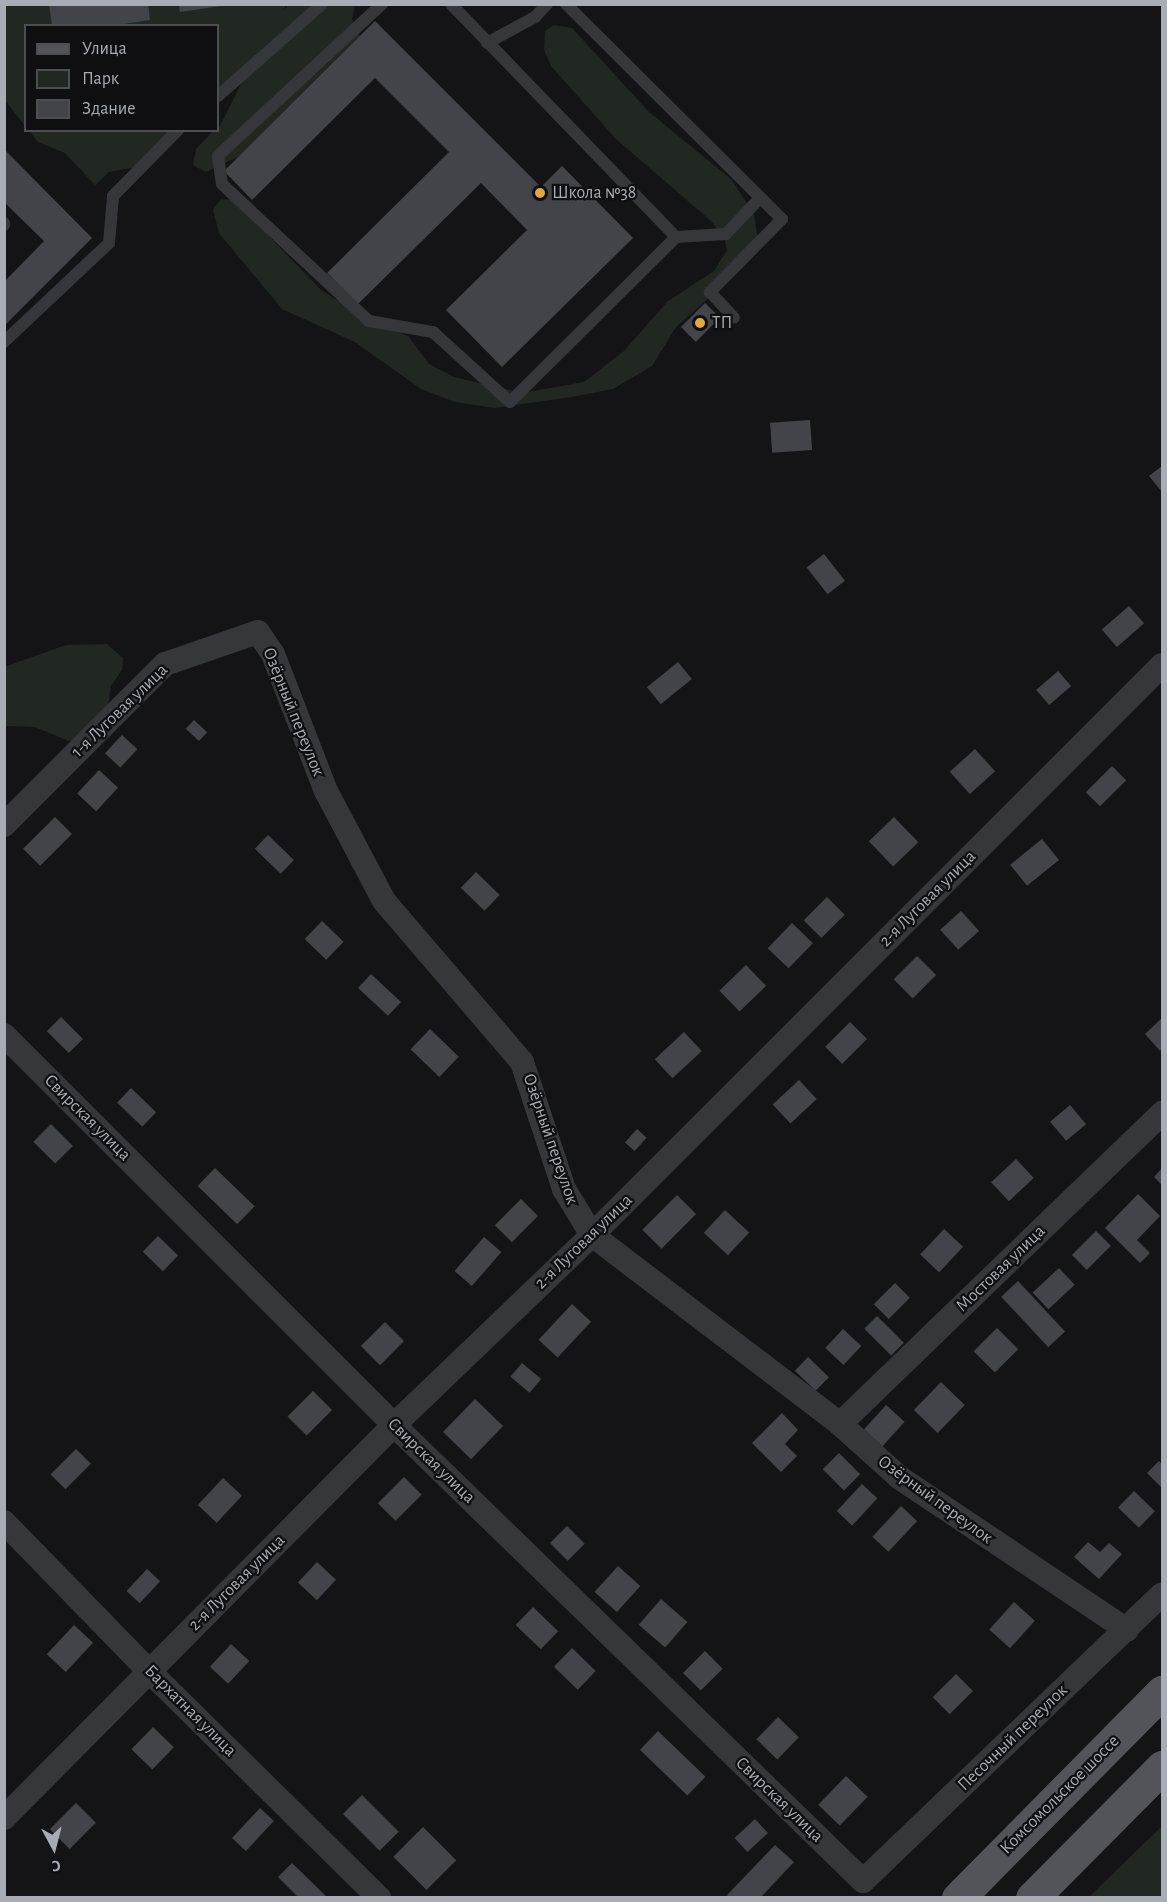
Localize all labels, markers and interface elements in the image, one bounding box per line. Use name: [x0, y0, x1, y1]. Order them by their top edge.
legend: [24, 24, 219, 132]
text: Улица: [82, 40, 127, 58]
text: Парк: [82, 70, 119, 88]
text: Здание: [82, 100, 136, 118]
place label: Школа №38: [552, 182, 636, 204]
marker: Школа №38: [533, 186, 547, 200]
place label: ТП: [712, 312, 732, 334]
marker: ТП: [693, 316, 707, 330]
street label: Озёрный переулок: [257, 644, 329, 780]
street label: 1-я Луговая улица: [67, 660, 173, 762]
street label: 2-я Луговая улица: [875, 846, 981, 952]
street label: Свирская улица: [39, 1070, 135, 1166]
street label: Озёрный переулок: [517, 1071, 583, 1207]
street label: 2-я Луговая улица: [531, 1190, 637, 1294]
street label: Мостовая улица: [952, 1221, 1050, 1317]
street label: Свирская улица: [383, 1414, 479, 1508]
street label: Озёрный переулок: [873, 1451, 997, 1549]
street label: 2-я Луговая улица: [184, 1530, 290, 1636]
street label: Бархатная улица: [139, 1660, 241, 1762]
street label: Песочный переулок: [954, 1680, 1072, 1796]
street label: Комсомольское шоссе: [996, 1731, 1124, 1859]
street label: Свирская улица: [731, 1753, 827, 1847]
north arrow: [24, 1818, 84, 1878]
text: С: [51, 1857, 62, 1874]

